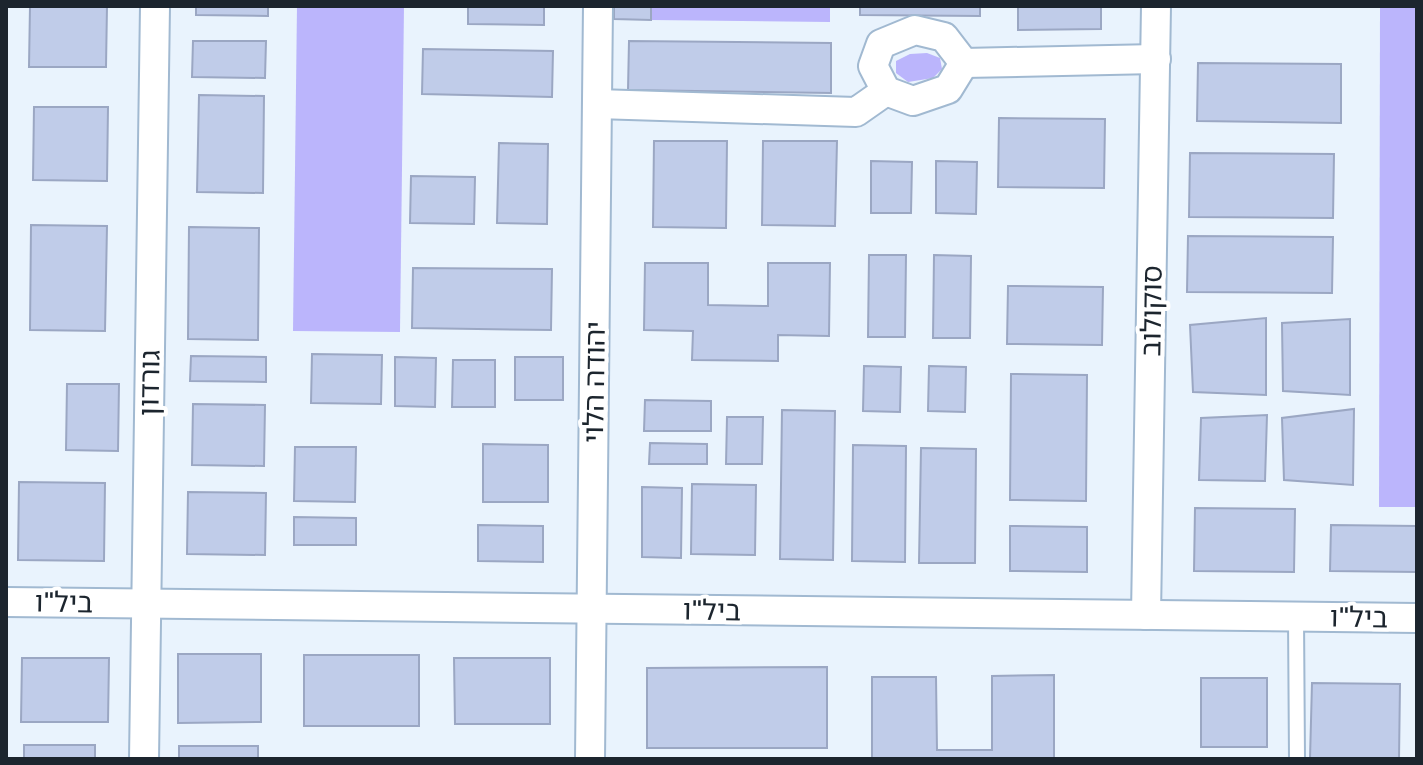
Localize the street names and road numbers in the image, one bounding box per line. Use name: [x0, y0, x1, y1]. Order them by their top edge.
street label: סוקולוב: [1133, 265, 1168, 357]
street label: יהודה הלוי: [576, 321, 611, 443]
street label: גורדון: [131, 350, 166, 416]
street label: ביל"ו: [35, 584, 93, 619]
street label: ביל"ו: [683, 592, 741, 627]
street label: ביל"ו: [1330, 599, 1388, 634]

